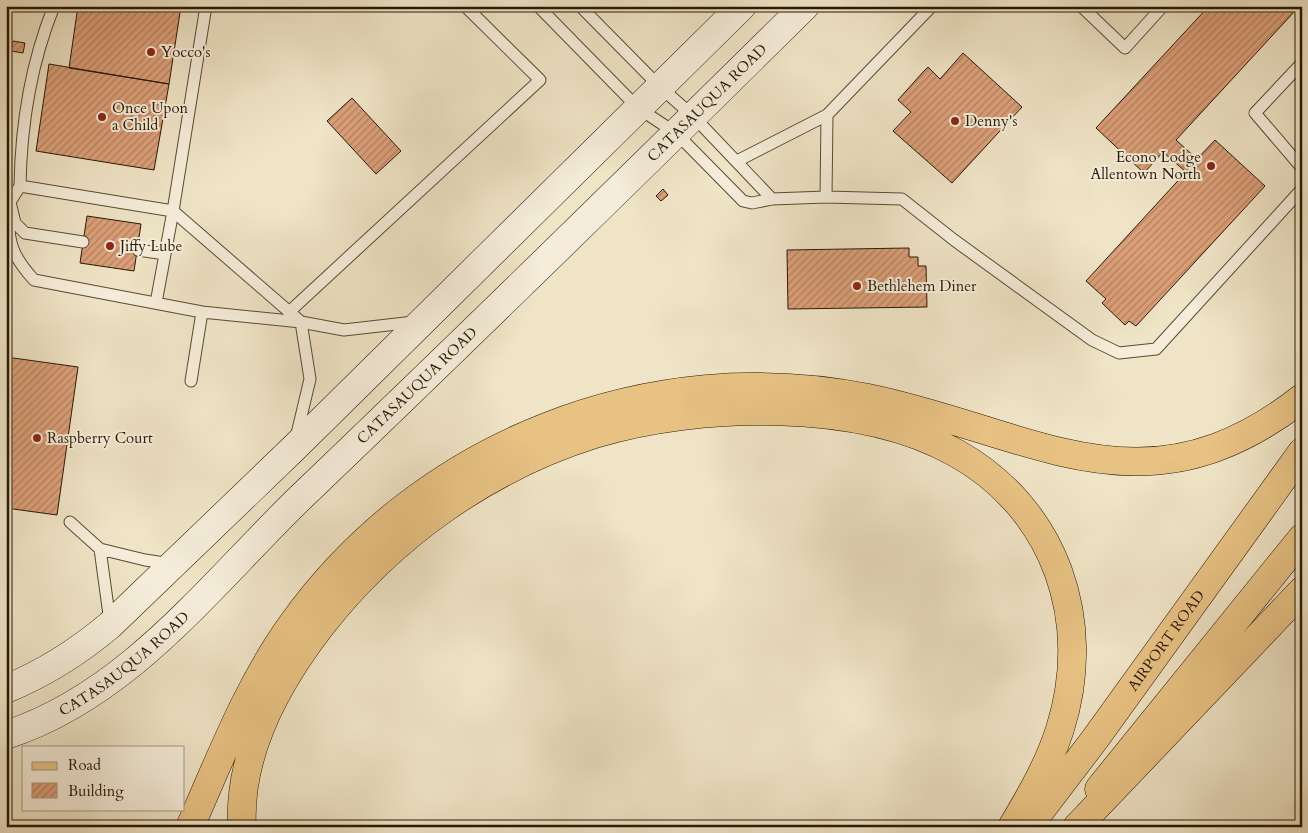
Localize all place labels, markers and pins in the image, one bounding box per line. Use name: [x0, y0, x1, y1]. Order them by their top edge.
place label: Yocco's: [161, 42, 211, 62]
marker: Yocco's: [145, 46, 157, 58]
place label: Once Upon a Child: [112, 98, 189, 135]
marker: Once Upon a Child: [96, 111, 108, 123]
place label: Denny's: [965, 111, 1017, 131]
marker: Denny's: [949, 115, 961, 127]
place label: Econo Lodge Allentown North: [1091, 147, 1202, 184]
marker: Econo Lodge Allentown North: [1205, 160, 1217, 172]
place label: Jiffy Lube: [118, 236, 183, 256]
marker: Jiffy Lube: [104, 240, 116, 252]
place label: Bethlehem Diner: [867, 276, 977, 296]
marker: Bethlehem Diner: [851, 280, 863, 292]
place label: Raspberry Court: [47, 428, 153, 448]
marker: Raspberry Court: [31, 432, 43, 444]

